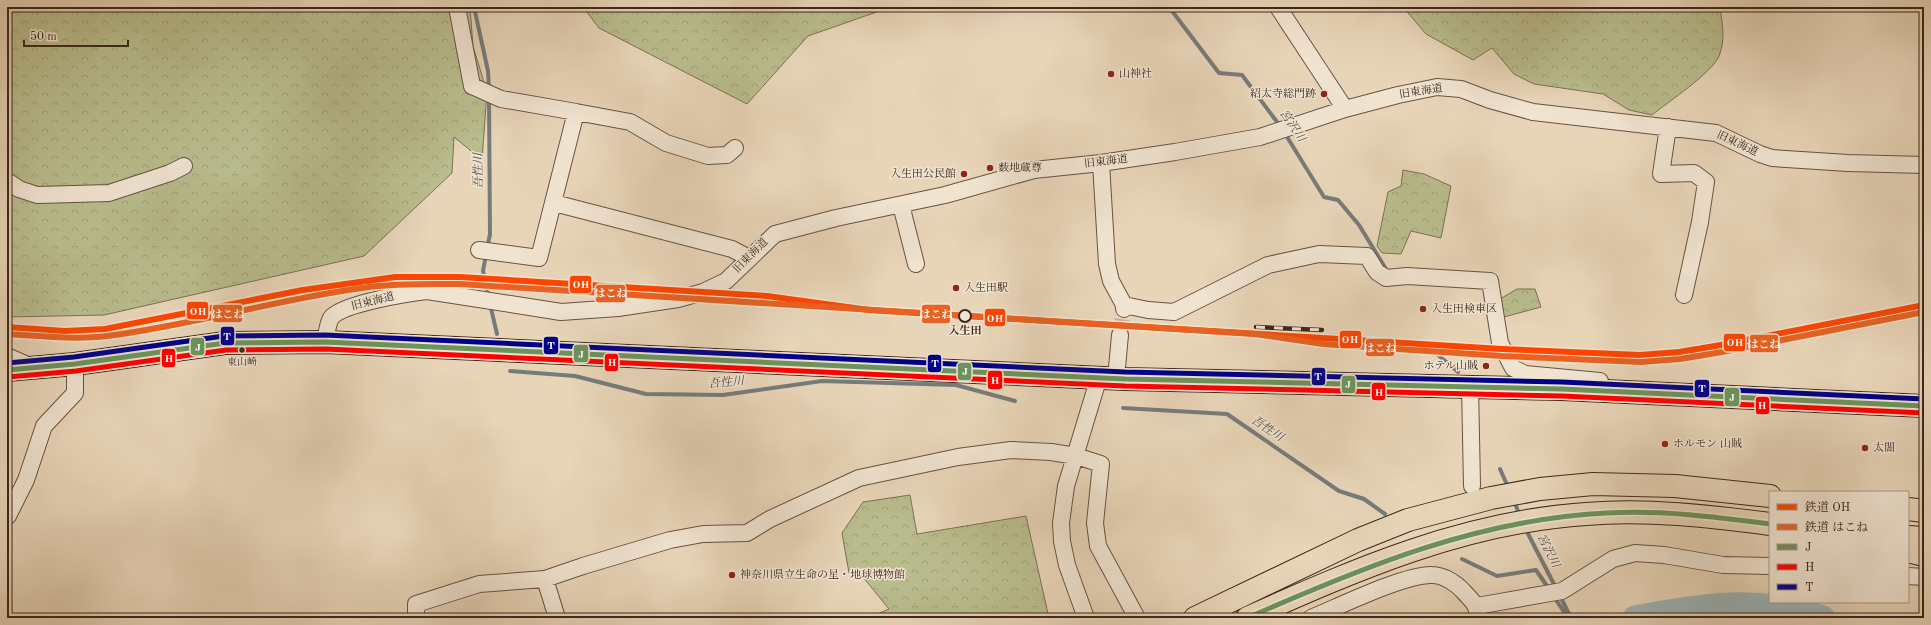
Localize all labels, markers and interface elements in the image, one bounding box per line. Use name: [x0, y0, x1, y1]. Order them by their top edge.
scale bar: [24, 22, 128, 48]
text: 50 m: [30, 30, 57, 43]
place label: 山神社: [1119, 67, 1152, 80]
marker: 山神社: [1106, 69, 1116, 79]
street label: 旧東海道: [1398, 81, 1444, 101]
place label: 紹太寺総門跡: [1250, 87, 1316, 100]
marker: 紹太寺総門跡: [1319, 89, 1329, 99]
water label: 宮沢川: [1277, 107, 1310, 146]
street label: 旧東海道: [1715, 128, 1760, 158]
water label: 吾性川: [471, 151, 485, 189]
street label: 旧東海道: [1083, 152, 1129, 170]
place label: 薮地蔵尊: [998, 161, 1042, 174]
marker: 薮地蔵尊: [985, 163, 995, 173]
place label: 入生田公民館: [890, 167, 956, 180]
marker: 入生田公民館: [959, 169, 969, 179]
street label: 旧東海道: [730, 235, 770, 275]
line badge: OH: [569, 275, 592, 294]
text: OH: [573, 280, 589, 291]
place label: 入生田駅: [964, 281, 1008, 294]
marker: 入生田駅: [951, 283, 961, 293]
line badge: はこね: [595, 284, 626, 303]
text: はこね: [595, 288, 628, 300]
street label: 旧東海道: [350, 289, 396, 313]
line badge: OH: [186, 301, 209, 320]
place label: 入生田検車区: [1431, 302, 1497, 315]
line badge: はこね: [212, 304, 243, 323]
line badge: はこね: [921, 304, 951, 324]
marker: 入生田検車区: [1418, 304, 1428, 314]
text: OH: [190, 307, 206, 318]
line badge: OH: [984, 308, 1006, 327]
text: はこね: [212, 309, 245, 321]
text: はこね: [920, 309, 953, 321]
marker: 入生田: [958, 309, 972, 323]
text: OH: [987, 314, 1003, 325]
place label: 入生田: [949, 324, 982, 337]
line badge: T: [220, 326, 235, 346]
line badge: OH: [1339, 330, 1362, 349]
text: T: [223, 332, 231, 343]
line badge: OH: [1723, 333, 1746, 352]
line badge: はこね: [1749, 334, 1779, 353]
text: OH: [1342, 335, 1358, 346]
line badge: T: [543, 336, 559, 355]
line badge: J: [190, 337, 205, 356]
line badge: はこね: [1365, 338, 1395, 357]
text: OH: [1727, 338, 1743, 349]
text: はこね: [1748, 339, 1781, 351]
text: T: [547, 341, 555, 352]
text: J: [195, 343, 201, 354]
text: はこね: [1364, 343, 1397, 355]
line badge: J: [573, 344, 589, 363]
marker: 東山崎: [237, 345, 247, 355]
line badge: H: [161, 348, 176, 368]
text: J: [578, 350, 584, 361]
line badge: H: [604, 353, 619, 372]
text: H: [164, 354, 174, 365]
line badge: T: [927, 354, 942, 373]
place label: 東山崎: [227, 356, 257, 367]
text: H: [607, 358, 617, 369]
text: T: [931, 359, 939, 370]
place label: ホテル山賊: [1424, 359, 1478, 372]
marker: ホテル山賊: [1481, 361, 1491, 371]
line badge: J: [957, 362, 972, 381]
text: J: [962, 367, 968, 378]
line badge: T: [1311, 367, 1326, 386]
line badge: H: [987, 370, 1003, 390]
text: T: [1314, 372, 1322, 383]
water label: 吾性川: [707, 373, 746, 391]
line badge: J: [1341, 375, 1356, 394]
text: H: [990, 376, 1000, 387]
line badge: T: [1694, 379, 1710, 398]
text: J: [1345, 380, 1351, 391]
line badge: H: [1371, 382, 1386, 401]
text: T: [1698, 384, 1706, 395]
line badge: J: [1724, 387, 1740, 407]
text: H: [1374, 388, 1384, 399]
text: J: [1729, 393, 1735, 404]
line badge: H: [1755, 396, 1770, 415]
text: H: [1757, 401, 1767, 412]
water label: 吾性川: [1249, 412, 1288, 445]
place label: ホルモン 山賊: [1673, 437, 1742, 450]
marker: ホルモン 山賊: [1660, 439, 1670, 449]
place label: 太閤: [1873, 441, 1895, 454]
marker: 太閤: [1860, 443, 1870, 453]
legend: [1769, 491, 1909, 603]
text: 鉄道 OH: [1804, 500, 1850, 514]
text: 鉄道 はこね: [1804, 520, 1868, 534]
water label: 宮沢川: [1534, 531, 1564, 572]
text: J: [1805, 542, 1812, 554]
text: H: [1805, 562, 1814, 574]
place label: 神奈川県立生命の星・地球博物館: [740, 568, 905, 581]
marker: 神奈川県立生命の星・地球博物館: [727, 570, 737, 580]
text: T: [1805, 582, 1814, 594]

